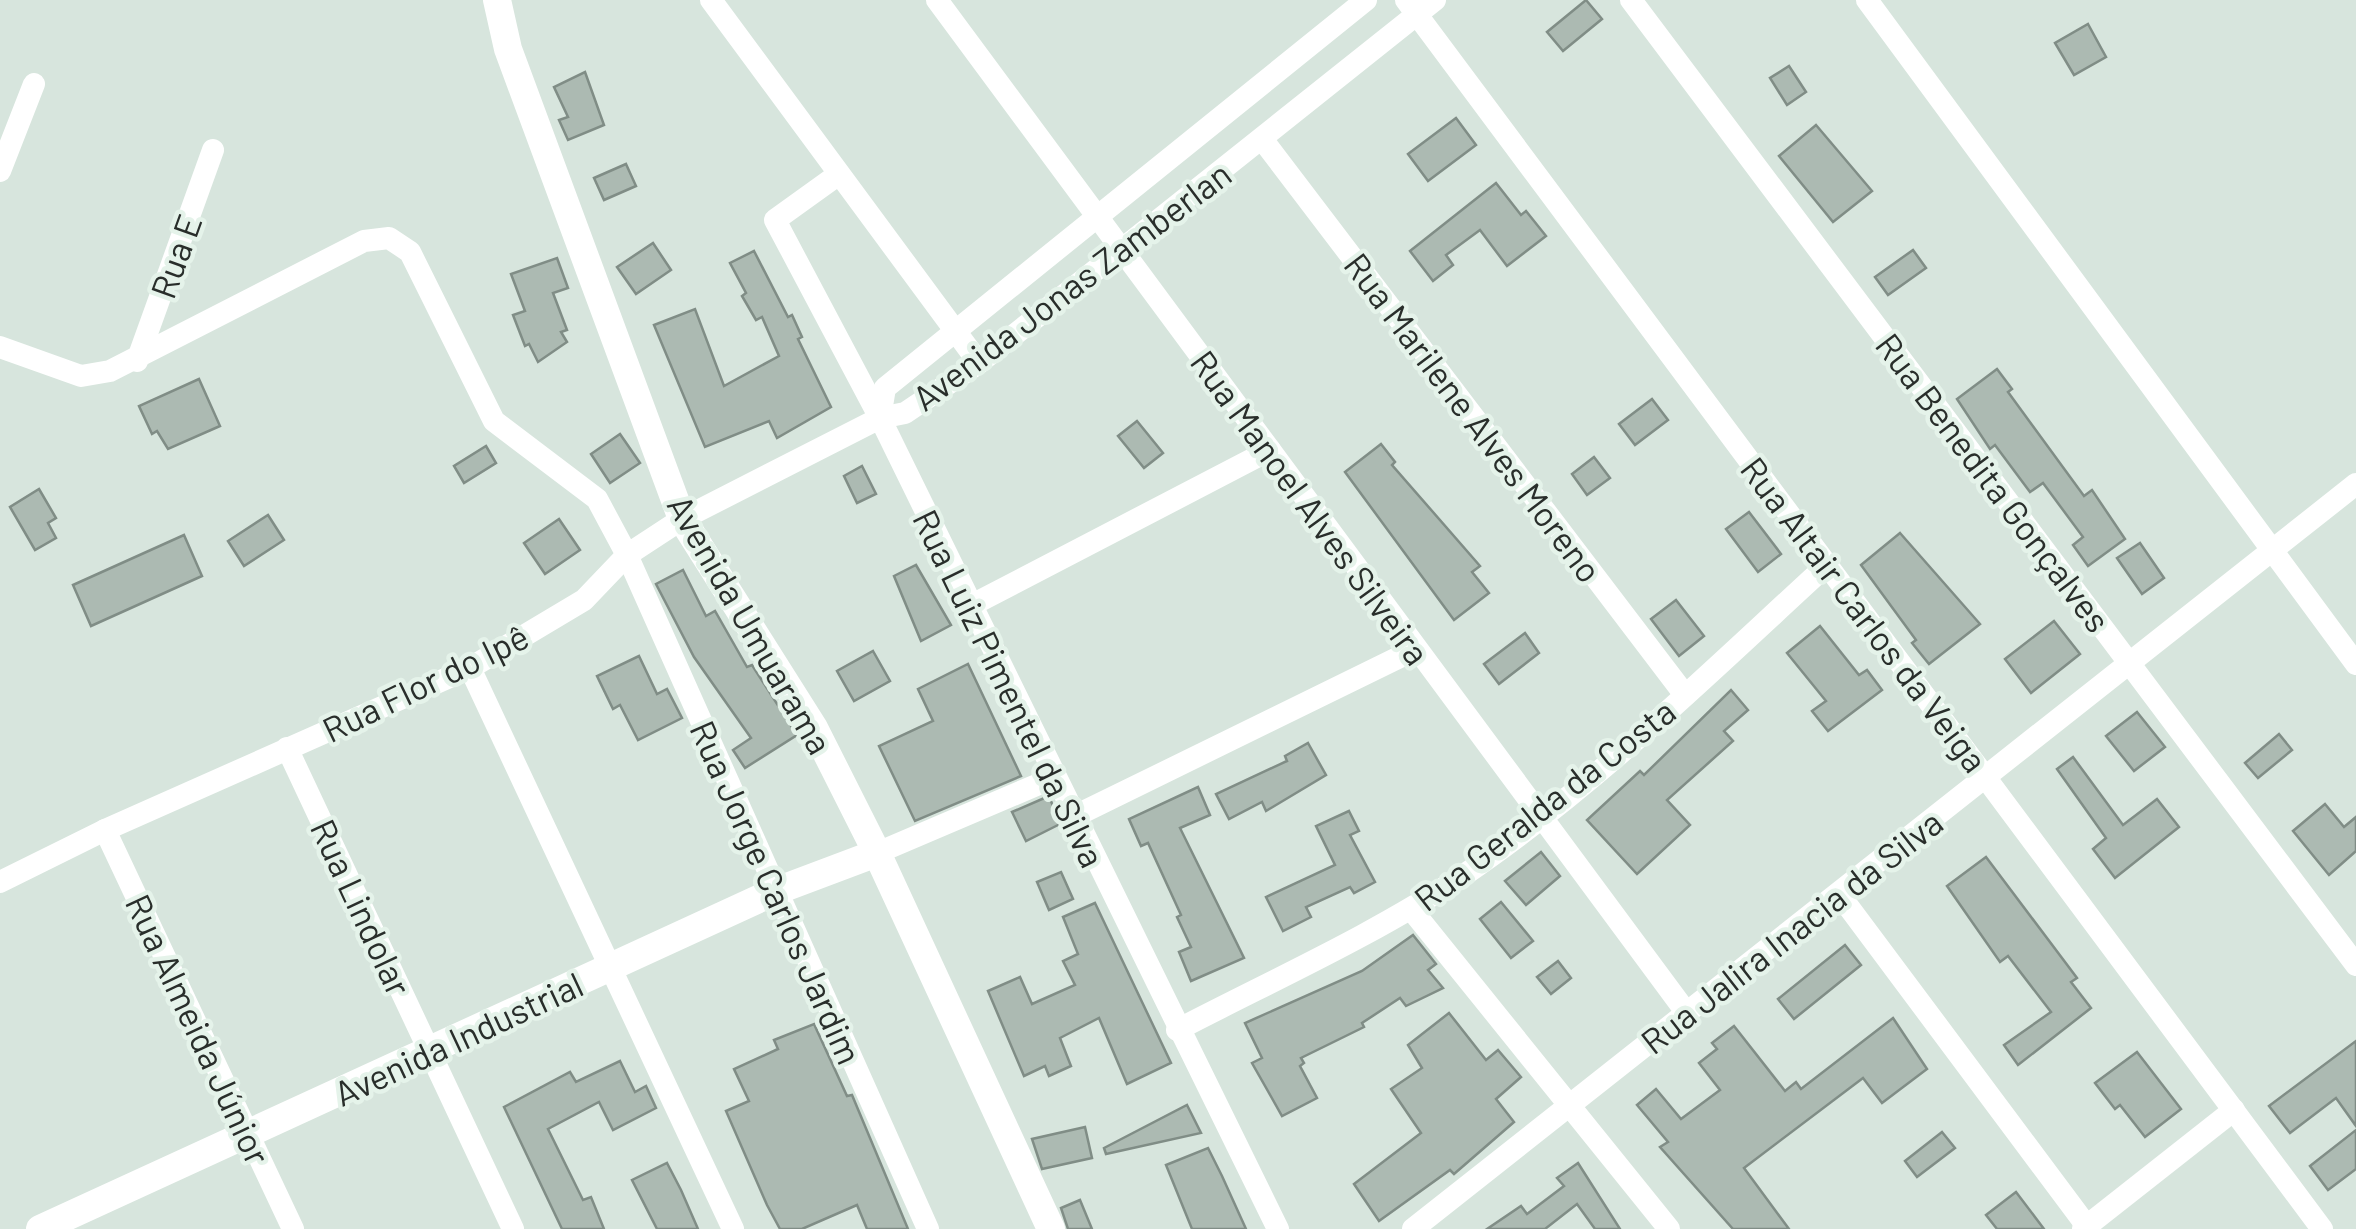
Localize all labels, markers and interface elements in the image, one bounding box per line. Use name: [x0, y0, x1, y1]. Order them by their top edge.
street label: Avenida Jonas Zamberlan: [904, 152, 1238, 418]
street label: Rua E: [141, 208, 209, 304]
street label: Rua Marilene Alves Moreno: [1337, 244, 1611, 590]
street label: Rua Benedita Gonçalves: [1868, 324, 2120, 640]
street label: Rua Manoel Alves Silveira: [1183, 342, 1439, 672]
street label: Rua Altair Carlos da Veiga: [1733, 448, 1997, 780]
street label: Avenida Umuarama: [660, 487, 842, 761]
street label: Rua Luiz Pimentel da Silva: [905, 502, 1115, 874]
street label: Rua Flor do Ipê: [315, 614, 535, 750]
street label: Rua Geralda da Costa: [1405, 689, 1683, 919]
street label: Rua Jorge Carlos Jardim: [682, 714, 872, 1070]
street label: Rua Jalira Inacia da Silva: [1632, 800, 1950, 1062]
street label: Rua Lindolar: [303, 812, 421, 1002]
street label: Rua Almeida Júnior: [118, 887, 280, 1171]
street label: Avenida Industrial: [327, 962, 589, 1114]

